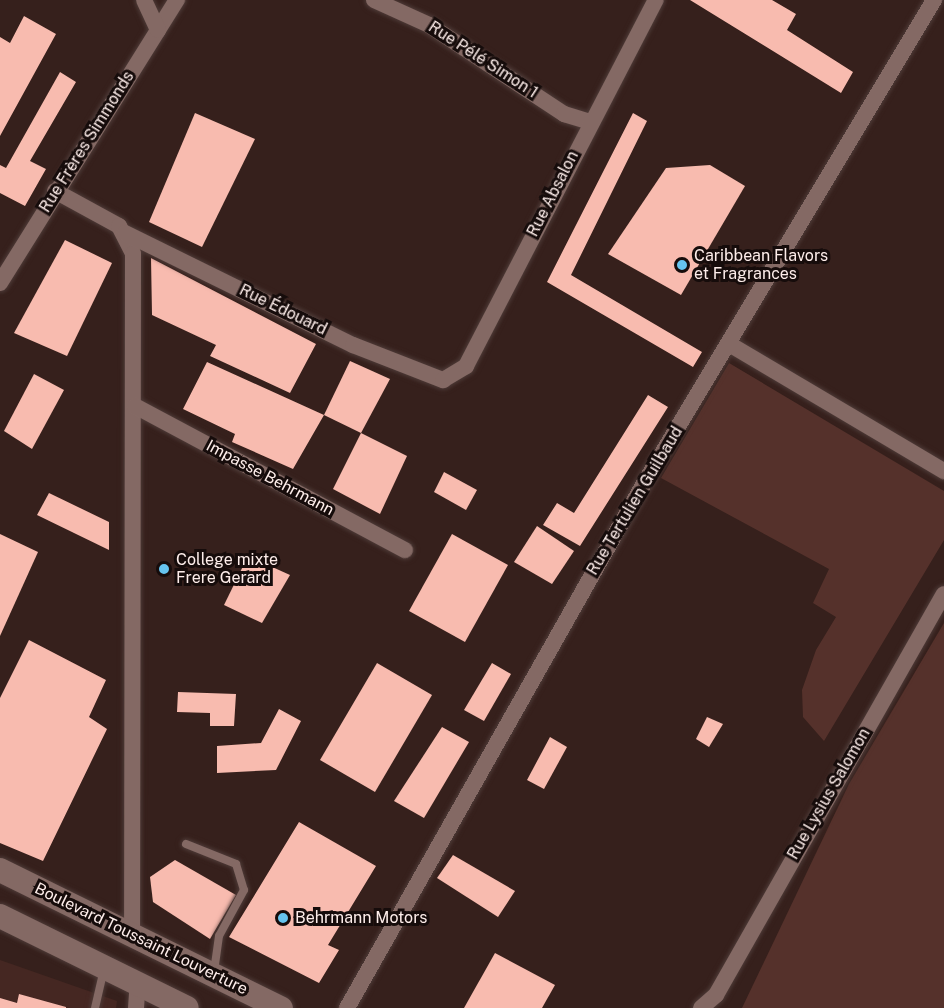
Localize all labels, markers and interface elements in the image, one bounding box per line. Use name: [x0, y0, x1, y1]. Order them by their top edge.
street label: Rue Pélé Simon 1: [425, 17, 541, 103]
street label: Rue Frères Simmonds: [36, 68, 138, 216]
street label: Rue Absalon: [523, 148, 583, 240]
place label: Caribbean Flavors et Fragrances: [694, 246, 828, 284]
marker: Caribbean Flavors et Fragrances: [675, 258, 689, 272]
street label: Rue Édouard: [236, 281, 330, 339]
street label: Rue Tertulien Guilbaud: [583, 423, 687, 579]
street label: Impasse Behrmann: [203, 436, 337, 520]
place label: College mixte Frere Gerard: [176, 550, 278, 588]
marker: College mixte Frere Gerard: [157, 562, 171, 576]
street label: Rue Lysius Salomon: [784, 725, 874, 863]
street label: Boulevard Toussaint Louverture: [31, 879, 251, 999]
place label: Behrmann Motors: [295, 908, 427, 928]
marker: Behrmann Motors: [276, 911, 290, 925]

